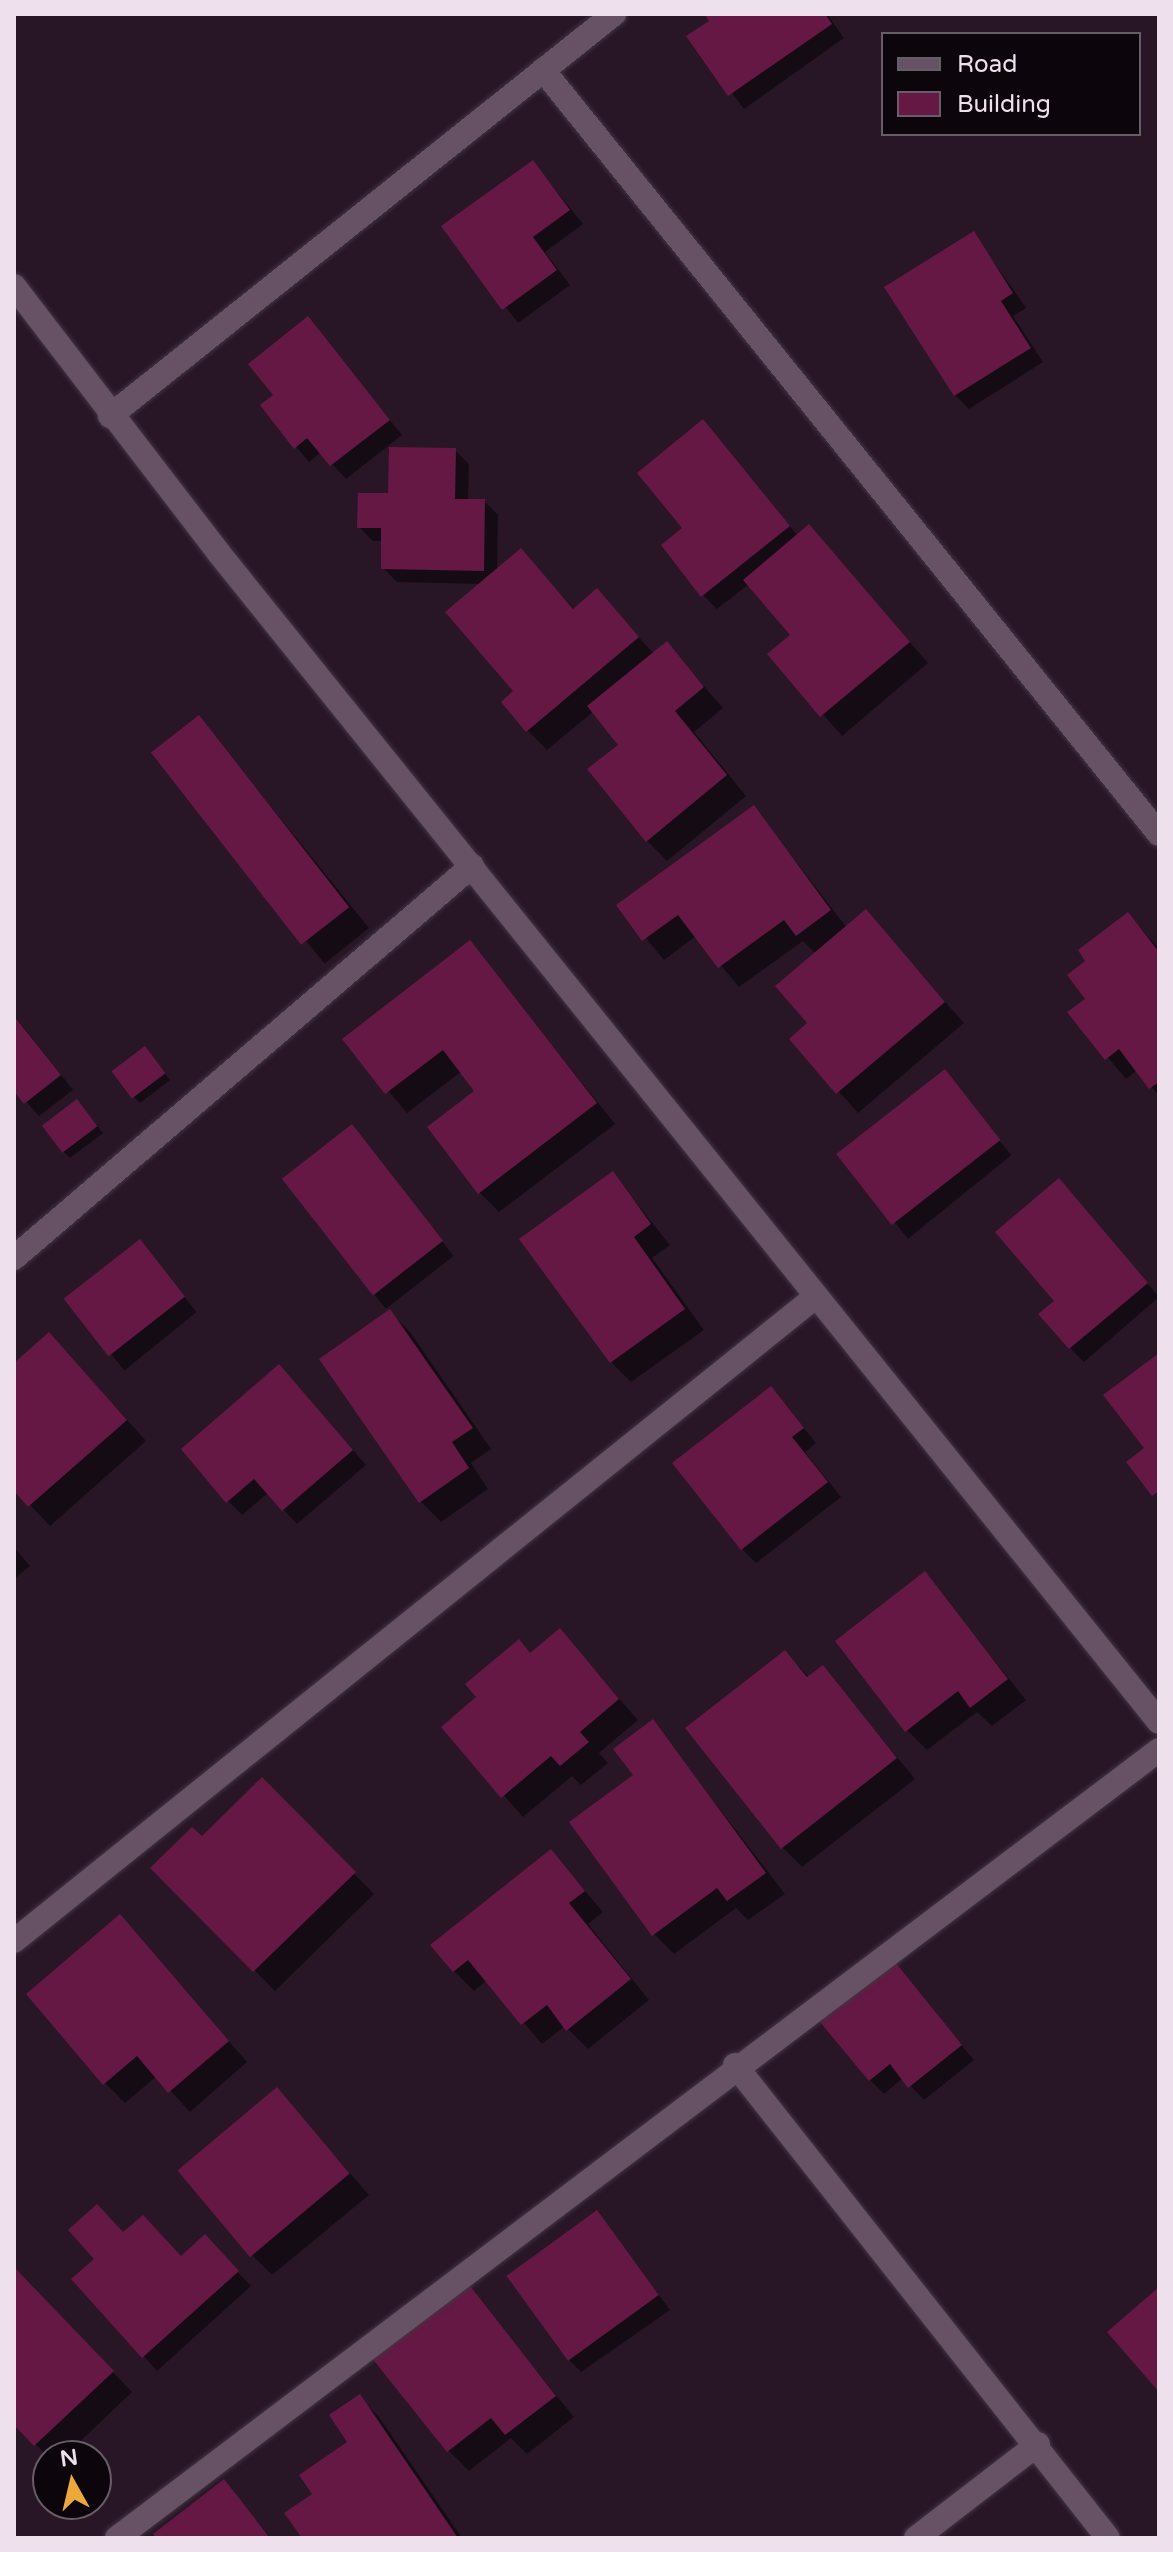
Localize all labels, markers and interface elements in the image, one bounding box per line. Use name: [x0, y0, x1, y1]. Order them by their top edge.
legend: [881, 32, 1141, 136]
text: Road: [957, 50, 1017, 79]
text: Building: [957, 90, 1051, 119]
north arrow: [32, 2440, 112, 2520]
text: N: [58, 2444, 79, 2472]

